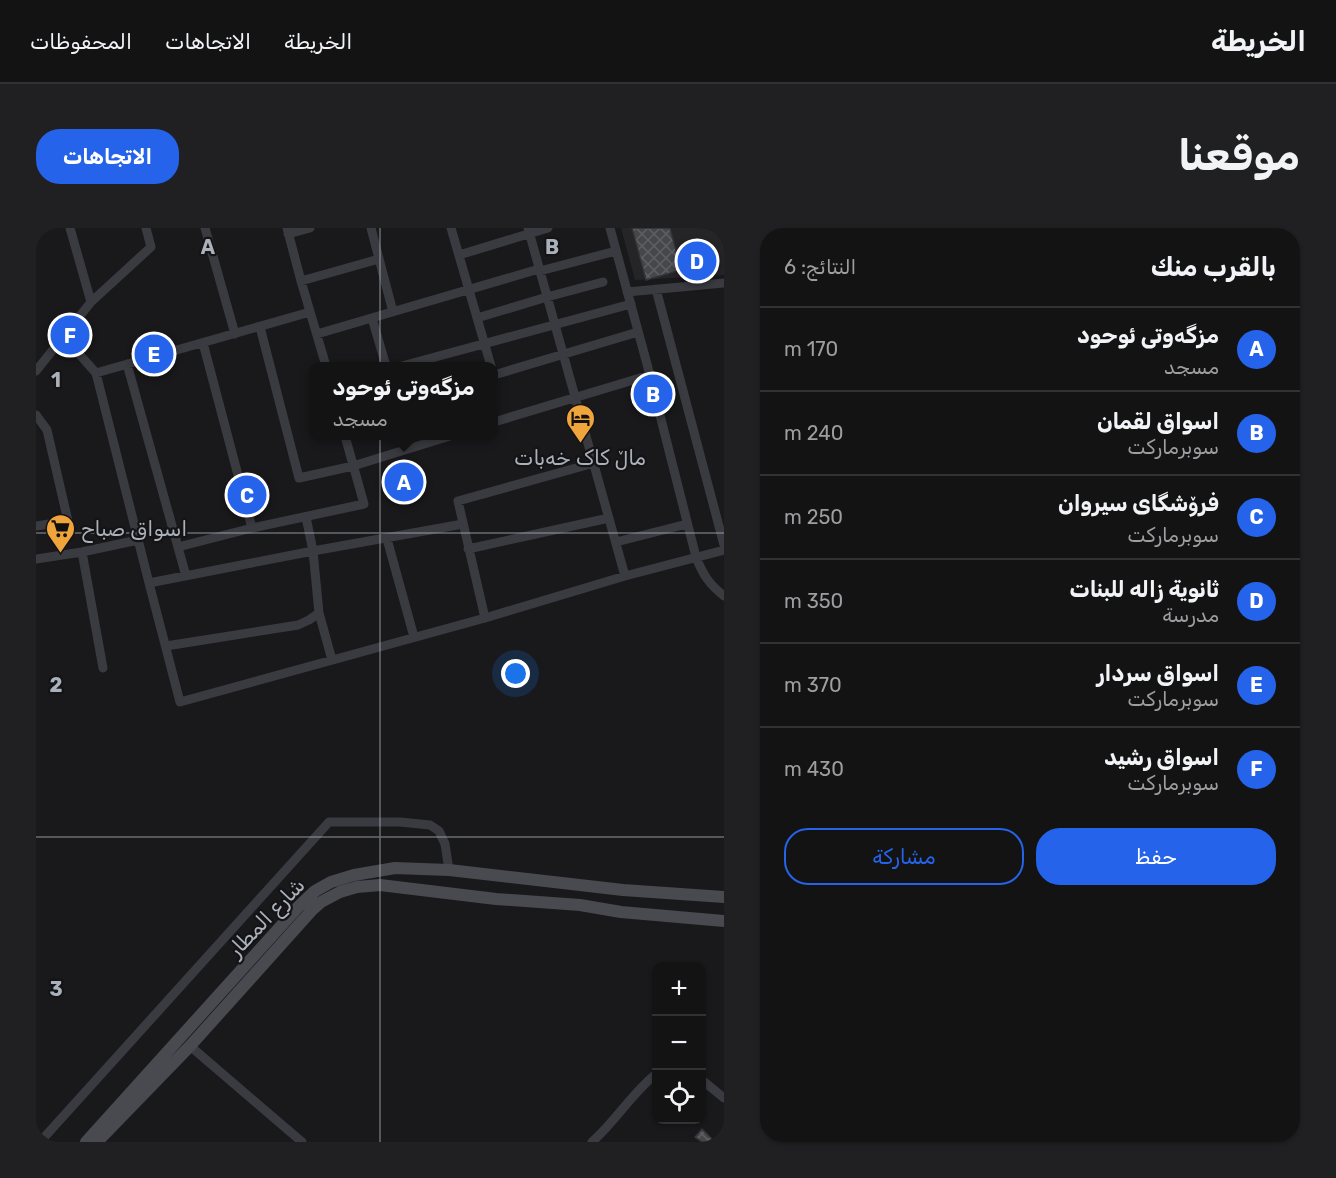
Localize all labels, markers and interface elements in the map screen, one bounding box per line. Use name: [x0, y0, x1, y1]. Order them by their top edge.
text: الخريطة: [1211, 25, 1306, 58]
text: المحفوظات: [30, 29, 132, 54]
text: الاتجاهات: [165, 29, 251, 54]
text: الخريطة: [284, 29, 352, 54]
button: الاتجاهات: [36, 129, 179, 184]
text: موقعنا: [1178, 131, 1300, 181]
text: A: [201, 235, 216, 259]
text: B: [545, 235, 559, 259]
pin: D: [678, 238, 716, 284]
text: بالقرب منك: [1151, 252, 1276, 283]
text: النتائج: 6: [784, 255, 856, 279]
pin: F: [51, 312, 90, 358]
text: مزگەوتی ئوحود: [1077, 322, 1219, 349]
pin: E: [134, 332, 174, 376]
text: 170 m: [784, 337, 838, 361]
text: A: [1249, 337, 1264, 361]
text: مسجد: [1164, 355, 1219, 379]
popup: [309, 362, 498, 440]
text: 1: [51, 368, 61, 392]
pin: B: [634, 372, 672, 416]
text: مزگەوتی ئوحود: [333, 374, 474, 401]
hotel icon: ماڵ کاک خەبات: [564, 402, 596, 444]
text: مسجد: [333, 407, 388, 431]
text: اسواق لقمان: [1097, 408, 1219, 435]
text: 240 m: [784, 421, 843, 445]
text: B: [1249, 421, 1264, 445]
text: سوبرماركت: [1127, 435, 1219, 459]
place label: ماڵ کاک خەبات: [514, 445, 646, 470]
pin: A: [384, 460, 424, 504]
pin: C: [228, 472, 266, 518]
text: فرۆشگای سیروان: [1058, 490, 1219, 517]
text: 250 m: [784, 505, 843, 529]
text: C: [1249, 505, 1264, 529]
supermarket icon: اسواق صباح: [44, 512, 76, 554]
place label: اسواق صباح: [81, 516, 187, 543]
text: سوبرماركت: [1127, 523, 1219, 547]
text: ثانوية زاله للبنات: [1070, 576, 1219, 603]
text: 350 m: [784, 589, 843, 613]
text: D: [1249, 589, 1264, 613]
text: مدرسة: [1162, 603, 1219, 627]
your location: [501, 659, 530, 688]
text: اسواق سردار: [1097, 660, 1219, 687]
text: 2: [50, 673, 63, 697]
text: 370 m: [784, 673, 842, 697]
text: E: [1250, 673, 1263, 697]
text: سوبرماركت: [1127, 687, 1219, 711]
text: اسواق رشيد: [1104, 744, 1219, 771]
text: 430 m: [784, 757, 844, 781]
text: F: [1250, 757, 1263, 781]
text: سوبرماركت: [1127, 771, 1219, 795]
button: مشاركة: [784, 828, 1024, 885]
button: حفظ: [1036, 828, 1276, 885]
street label: شارع المطار: [221, 872, 311, 964]
map controls: [652, 962, 706, 1124]
button: +: [652, 962, 706, 1016]
text: 3: [49, 977, 63, 1001]
button: −: [652, 1016, 706, 1070]
button: locate: [652, 1070, 706, 1124]

